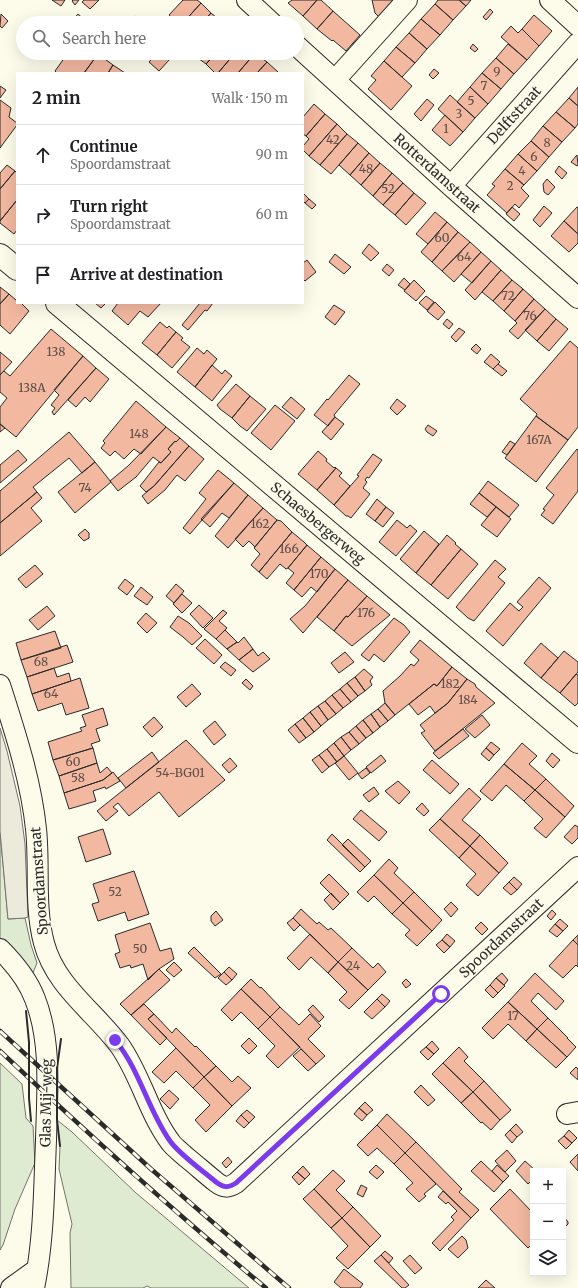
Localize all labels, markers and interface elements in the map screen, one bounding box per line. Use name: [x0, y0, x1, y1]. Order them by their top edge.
search box: [16, 16, 304, 60]
icon: search: [30, 27, 52, 49]
text: Search here: [62, 29, 146, 48]
house number: 9: [493, 64, 501, 79]
house number: 7: [481, 78, 488, 93]
street label: Delftstraat: [483, 82, 545, 148]
text: 2 min: [32, 87, 80, 109]
text: Walk · 150 m: [211, 90, 288, 107]
house number: 5: [467, 93, 475, 108]
house number: 3: [456, 106, 463, 121]
house number: 1: [443, 121, 449, 136]
street label: Rotterdamstraat: [390, 129, 485, 217]
house number: 42: [326, 132, 340, 147]
house number: 8: [543, 135, 551, 150]
text: Continue: [70, 137, 138, 156]
icon: ahead: [32, 144, 54, 166]
text: 90 m: [256, 146, 288, 163]
house number: 6: [530, 149, 538, 164]
text: Spoordamstraat: [70, 156, 171, 173]
house number: 48: [359, 161, 373, 176]
house number: 4: [518, 163, 526, 178]
house number: 2: [506, 178, 514, 193]
house number: 52: [381, 181, 395, 196]
text: Turn right: [70, 197, 148, 216]
icon: right: [32, 204, 54, 226]
text: 60 m: [256, 206, 288, 223]
text: Spoordamstraat: [70, 216, 171, 233]
house number: 60: [435, 230, 450, 245]
house number: 64: [457, 249, 472, 264]
icon: arrive: [32, 264, 54, 286]
text: Arrive at destination: [70, 265, 223, 284]
house number: 72: [501, 288, 515, 303]
house number: 76: [523, 308, 537, 323]
house number: 138: [47, 344, 65, 359]
house number: 138A: [18, 380, 46, 395]
house number: 148: [129, 426, 149, 441]
house number: 167A: [526, 432, 552, 447]
street label: Schaesbergerweg: [267, 478, 370, 568]
house number: 74: [78, 480, 92, 495]
house number: 162: [251, 516, 269, 531]
house number: 166: [279, 541, 299, 556]
house number: 170: [310, 566, 329, 581]
house number: 176: [357, 605, 375, 620]
house number: 68: [34, 654, 48, 669]
house number: 182: [440, 676, 460, 691]
house number: 64: [44, 686, 59, 701]
house number: 184: [458, 692, 478, 707]
house number: 60: [66, 754, 81, 769]
house number: 54-BG01: [155, 765, 205, 780]
house number: 58: [71, 770, 85, 785]
street label: Spoordamstraat: [26, 826, 52, 936]
house number: 52: [108, 884, 122, 899]
street label: Spoordamstraat: [455, 894, 547, 982]
house number: 50: [133, 941, 148, 956]
house number: 24: [346, 958, 361, 973]
route start: [432, 985, 450, 1003]
house number: 17: [507, 1008, 519, 1023]
route end: [106, 1031, 124, 1049]
street label: Glas Mij-weg: [36, 1058, 56, 1147]
map controls: [530, 1168, 566, 1276]
button: +: [530, 1168, 566, 1204]
button: −: [530, 1204, 566, 1240]
button: layers: [530, 1240, 566, 1276]

